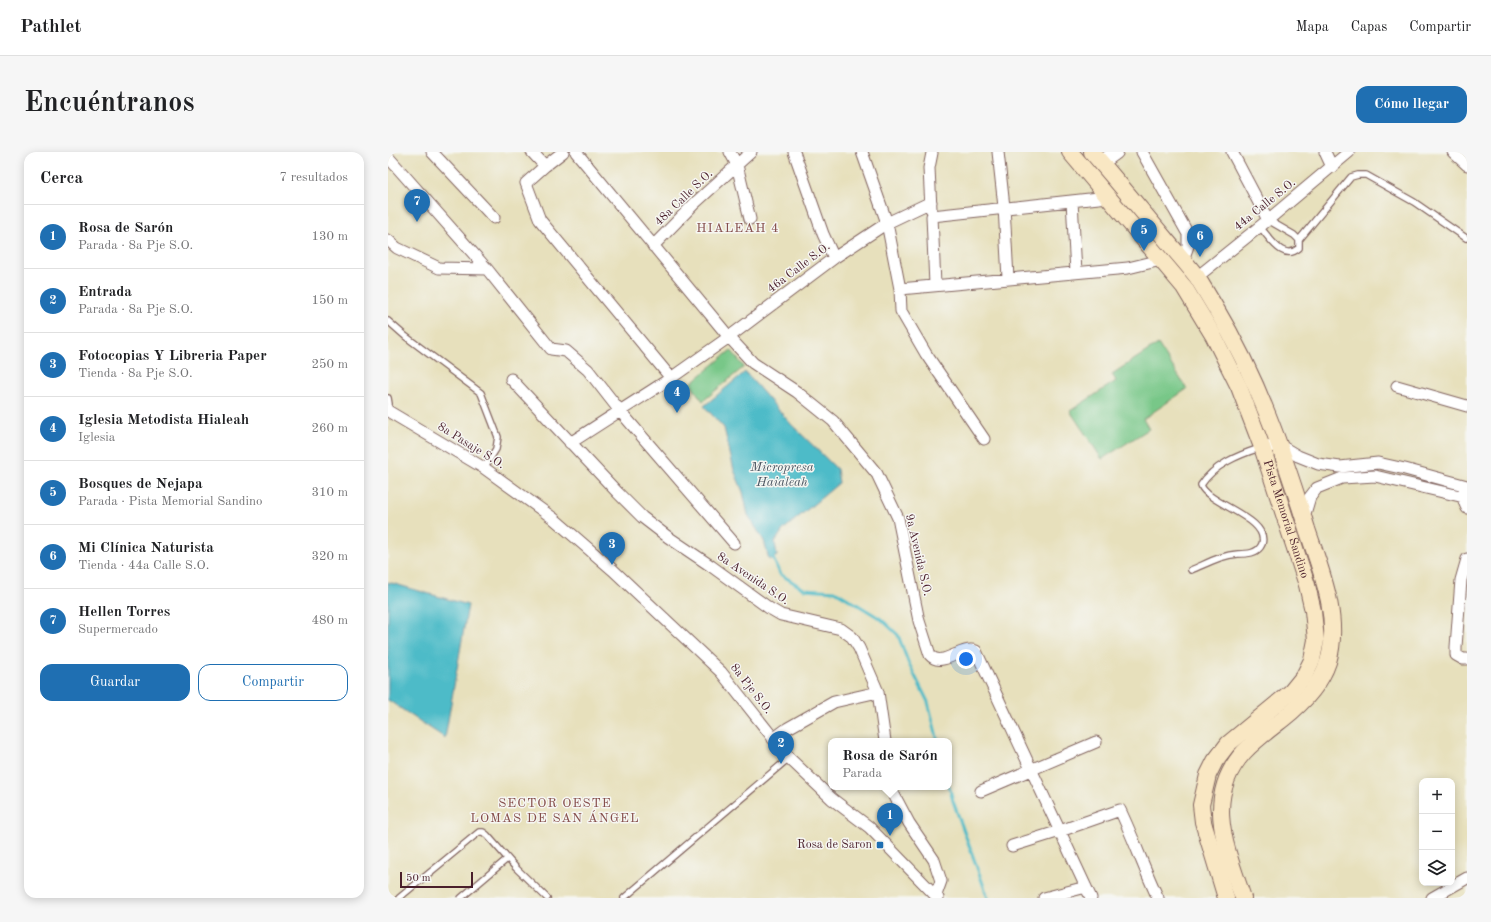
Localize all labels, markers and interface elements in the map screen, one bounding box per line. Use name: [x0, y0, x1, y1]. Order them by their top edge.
text: Pathlet: [20, 18, 81, 37]
text: Mapa: [1296, 20, 1329, 34]
text: Capas: [1351, 20, 1387, 34]
text: Compartir: [1409, 20, 1471, 34]
button: Cómo llegar: [1356, 86, 1467, 123]
text: Encuéntranos: [24, 90, 194, 118]
street label: 48a Calle S.O.: [653, 168, 715, 228]
text: Cerca: [40, 170, 83, 187]
text: 7 resultados: [280, 171, 348, 184]
street label: 44a Calle S.O.: [1232, 177, 1298, 233]
pin: 7: [404, 189, 430, 222]
pin: 5: [1131, 218, 1157, 251]
text: Rosa de Sarón: [78, 221, 173, 236]
district label: HIALEAH 4: [696, 222, 780, 235]
pin: 6: [1187, 224, 1213, 257]
text: 1: [49, 230, 57, 243]
text: 130 m: [311, 230, 348, 243]
text: Parada · 8a Pje S.O.: [78, 239, 193, 252]
street label: 46a Calle S.O.: [765, 241, 833, 295]
text: Entrada: [78, 285, 132, 300]
text: 2: [49, 294, 57, 307]
text: 150 m: [311, 294, 348, 307]
text: Parada · 8a Pje S.O.: [78, 303, 193, 316]
text: Fotocopias Y Libreria Paper: [78, 349, 267, 364]
text: 3: [49, 358, 57, 371]
text: 250 m: [311, 358, 348, 371]
text: Tienda · 8a Pje S.O.: [78, 367, 193, 380]
pin: 4: [664, 380, 690, 413]
text: Iglesia Metodista Hialeah: [78, 413, 249, 428]
street label: 8a Pasaje S.O.: [435, 421, 507, 471]
text: 4: [49, 422, 57, 435]
text: 260 m: [311, 422, 348, 435]
text: Iglesia: [78, 431, 115, 444]
street label: Pista Memorial Sandino: [1261, 458, 1310, 580]
water label: Micropresa Haialeah: [749, 461, 814, 489]
text: Bosques de Nejapa: [78, 477, 203, 492]
text: 5: [49, 486, 57, 499]
text: 310 m: [311, 486, 348, 499]
text: Parada · Pista Memorial Sandino: [78, 495, 263, 508]
street label: 9a Avenida S.O.: [903, 513, 933, 597]
pin: 3: [599, 532, 625, 565]
text: Mi Clínica Naturista: [78, 541, 214, 556]
text: 6: [49, 550, 57, 563]
text: 320 m: [311, 550, 348, 563]
street label: 8a Avenida S.O.: [715, 551, 791, 607]
text: Tienda · 44a Calle S.O.: [78, 559, 209, 572]
text: Hellen Torres: [78, 605, 170, 620]
text: 7: [49, 614, 57, 627]
text: 480 m: [311, 614, 348, 627]
text: Supermercado: [78, 623, 158, 636]
your location: [956, 649, 976, 669]
street label: 8a Pje S.O.: [728, 662, 774, 716]
button: Guardar: [40, 664, 190, 701]
button: Compartir: [198, 664, 348, 701]
pin: 2: [768, 731, 794, 764]
popup: [828, 738, 952, 790]
text: Rosa de Sarón: [842, 749, 938, 764]
text: Parada: [842, 767, 882, 780]
map controls: [1419, 778, 1455, 886]
button: +: [1419, 778, 1455, 814]
district label: SECTOR OESTE LOMAS DE SAN ÁNGEL: [470, 797, 640, 825]
pin: 1: [877, 803, 903, 836]
button: −: [1419, 814, 1455, 850]
place label: Rosa de Saron: [797, 839, 873, 851]
marker: Rosa de Saron: [875, 840, 885, 850]
button: layers: [1419, 850, 1455, 886]
scale bar: [400, 870, 473, 889]
text: 50 m: [406, 873, 431, 884]

